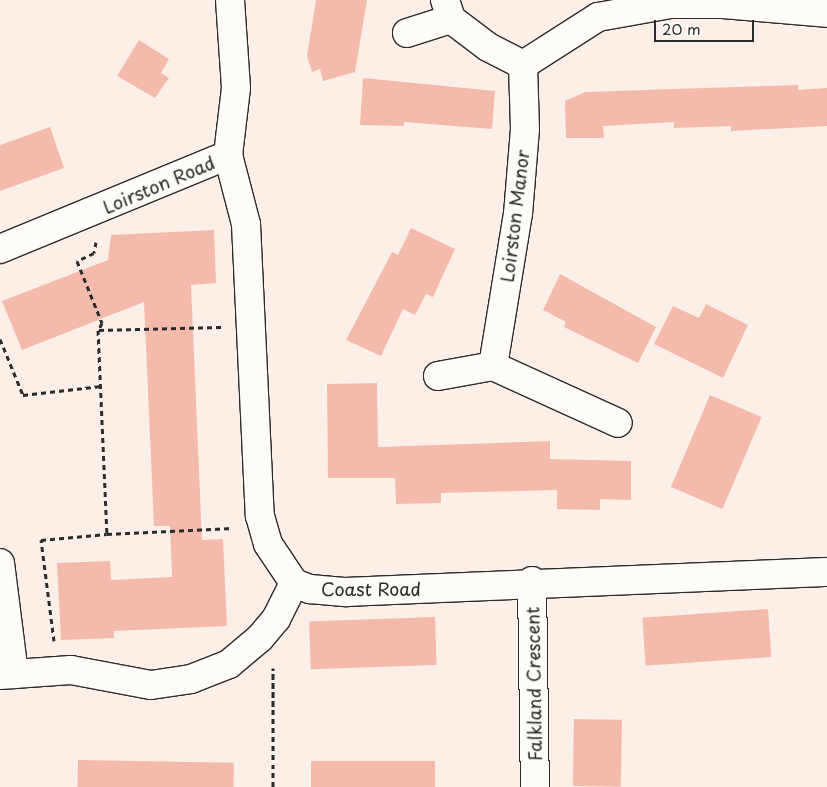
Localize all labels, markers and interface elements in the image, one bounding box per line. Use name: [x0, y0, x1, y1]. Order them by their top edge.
scale bar: [657, 10, 757, 42]
text: 20 m: [662, 17, 701, 40]
street label: Loirston Manor: [496, 148, 534, 284]
street label: Loirston Road: [100, 152, 218, 218]
street label: Coast Road: [321, 578, 421, 600]
street label: Falkland Crescent: [522, 606, 546, 762]

